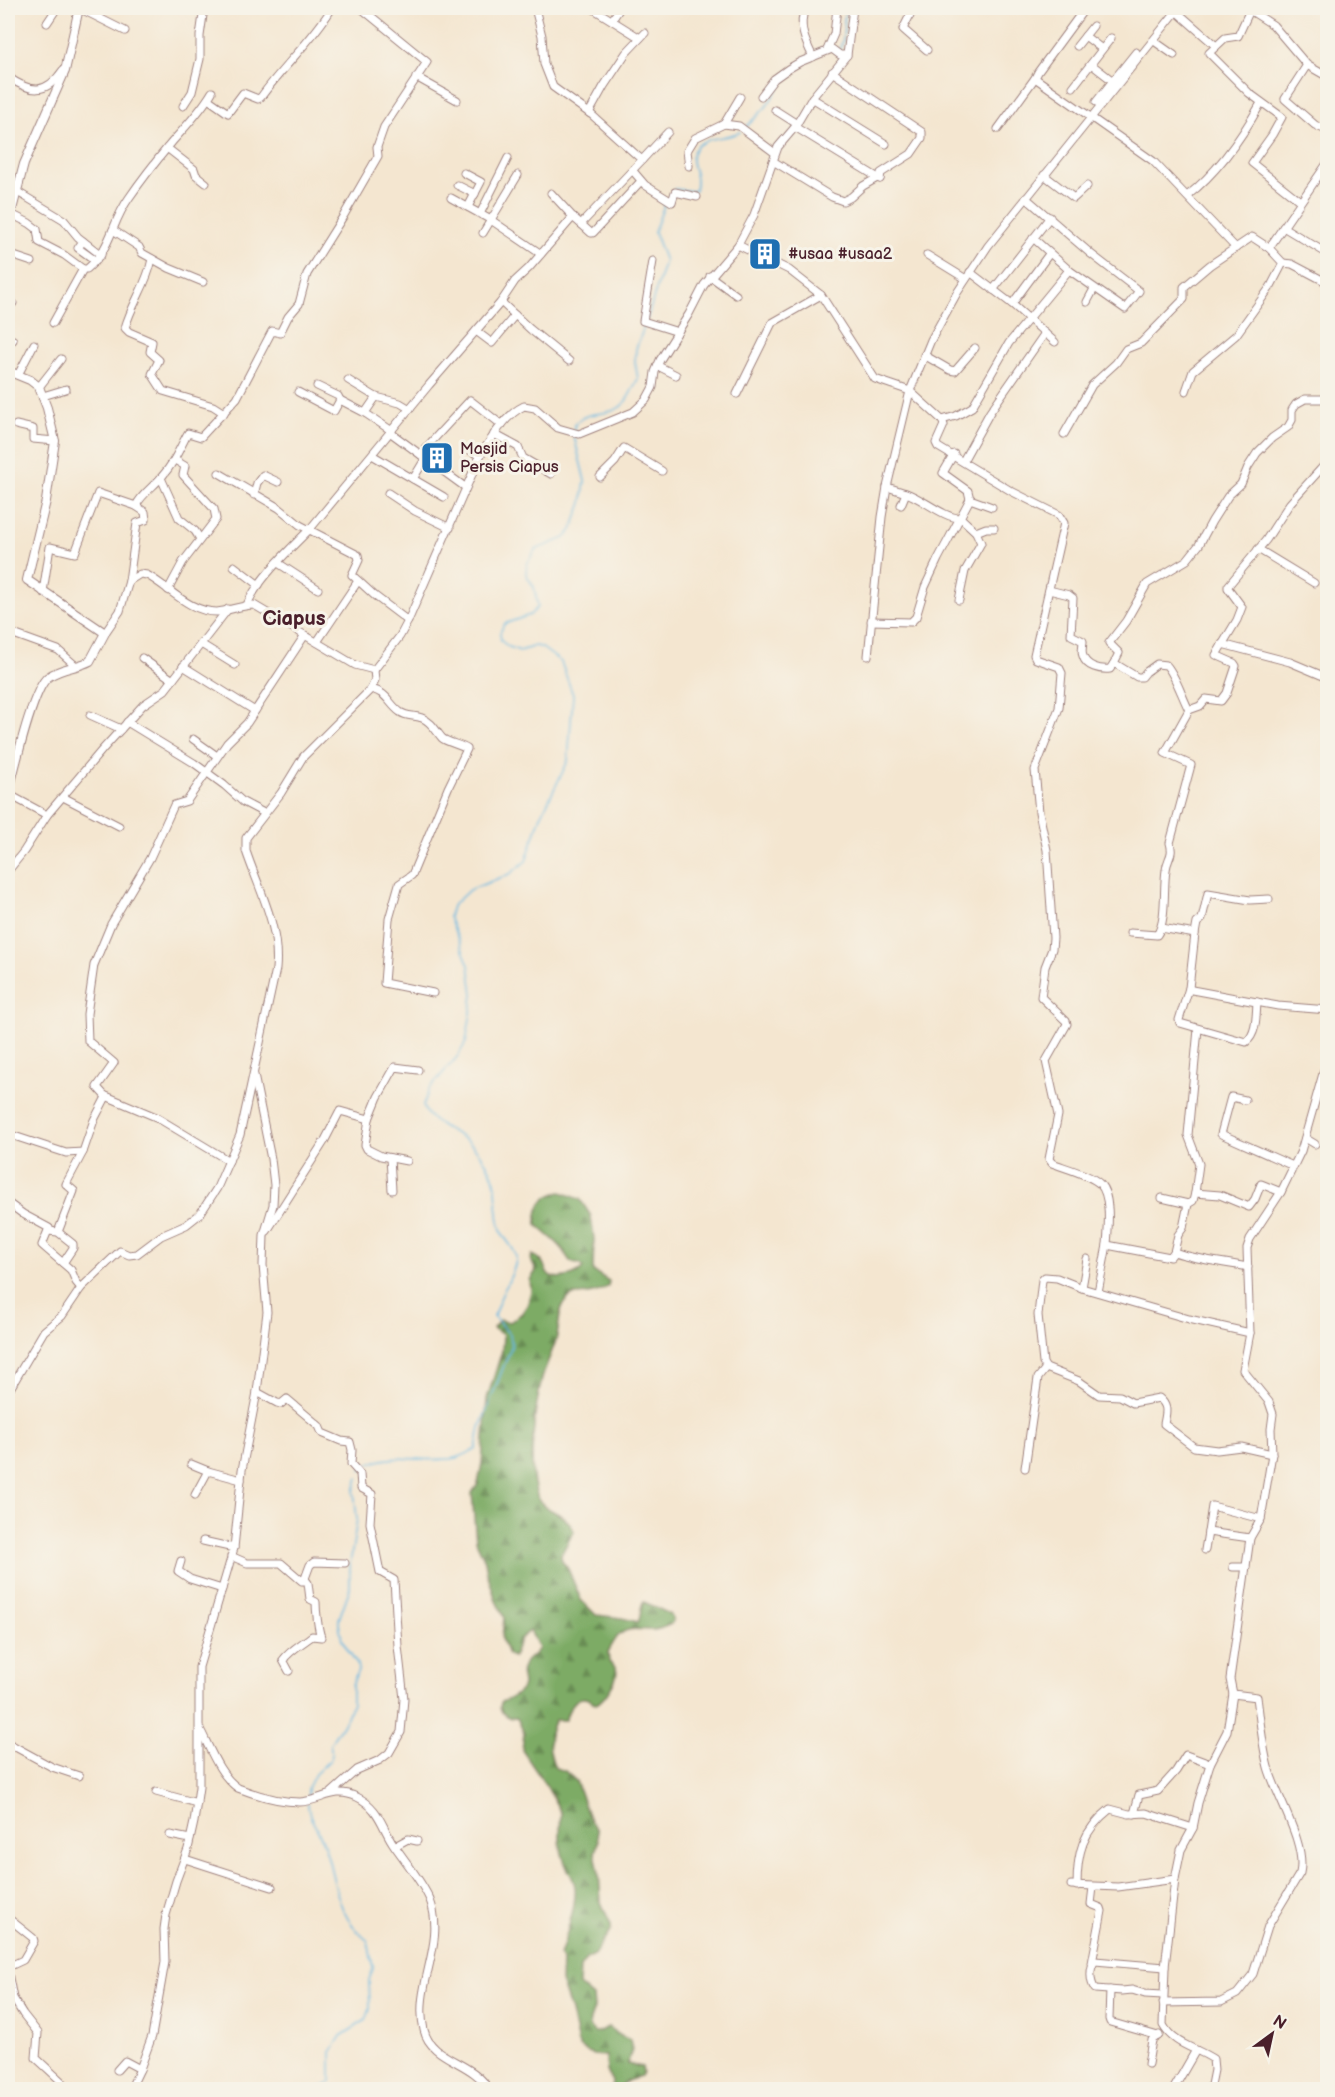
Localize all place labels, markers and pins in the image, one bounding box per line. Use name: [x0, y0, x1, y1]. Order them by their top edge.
building icon: #usaa #usaa2: [747, 236, 783, 272]
place label: #usaa #usaa2: [788, 245, 893, 264]
building icon: Masjid Persis Ciapus: [419, 440, 455, 476]
place label: Masjid Persis Ciapus: [460, 440, 559, 477]

